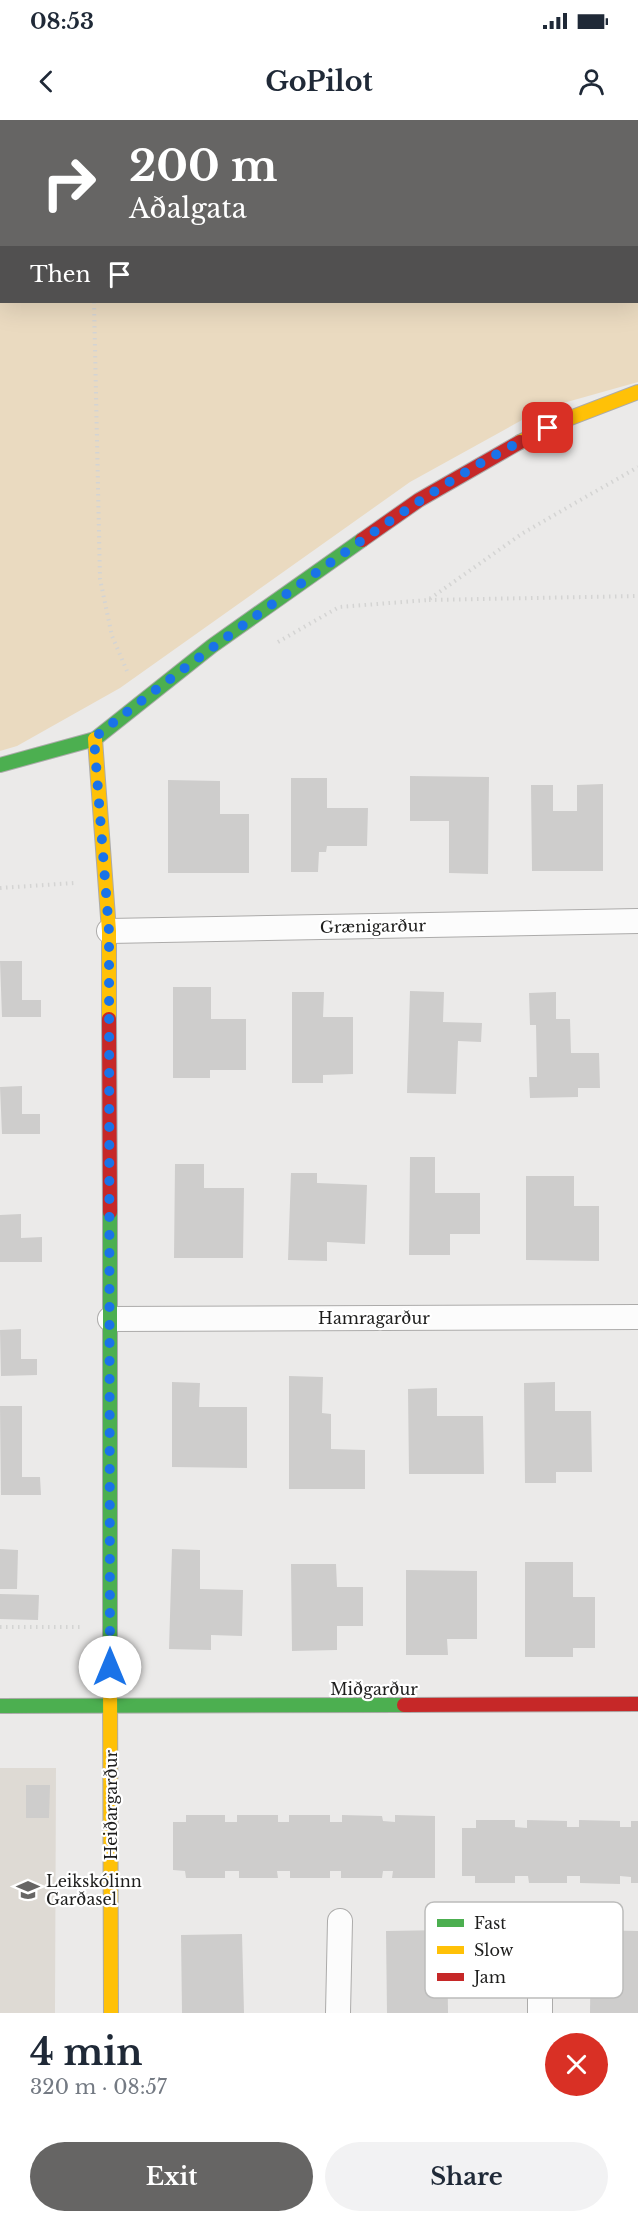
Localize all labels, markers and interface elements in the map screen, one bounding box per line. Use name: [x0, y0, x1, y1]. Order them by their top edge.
text: 08:53: [30, 8, 94, 35]
icon: back: [30, 65, 63, 98]
text: GoPilot: [265, 65, 373, 98]
icon: person: [575, 65, 608, 98]
text: 200 m: [129, 140, 277, 192]
icon: right: [30, 144, 108, 222]
text: Aðalgata: [129, 192, 247, 225]
icon: arrive: [103, 258, 136, 291]
text: Then: [30, 261, 91, 288]
pin: [522, 402, 573, 453]
icon: arrive: [531, 411, 564, 444]
street label: Grænigarður: [320, 915, 427, 937]
street label: Hamragarður: [318, 1308, 430, 1328]
position arrow: [78, 1635, 142, 1699]
street label: Miðgarður: [330, 1679, 418, 1699]
street label: Heiðargarður: [101, 1750, 121, 1860]
place label: Leikskólinn Garðasel: [46, 1871, 142, 1909]
school or university icon: Leikskólinn Garðasel: [15, 1877, 41, 1903]
legend: [425, 1902, 623, 1998]
text: Fast: [474, 1913, 506, 1933]
text: Slow: [474, 1940, 514, 1960]
text: Jam: [472, 1967, 506, 1987]
text: 4 min: [30, 2030, 142, 2075]
button: close: [545, 2033, 608, 2096]
text: 320 m · 08:57: [30, 2075, 167, 2099]
button: Exit: [30, 2142, 313, 2211]
button: Share: [325, 2142, 608, 2211]

